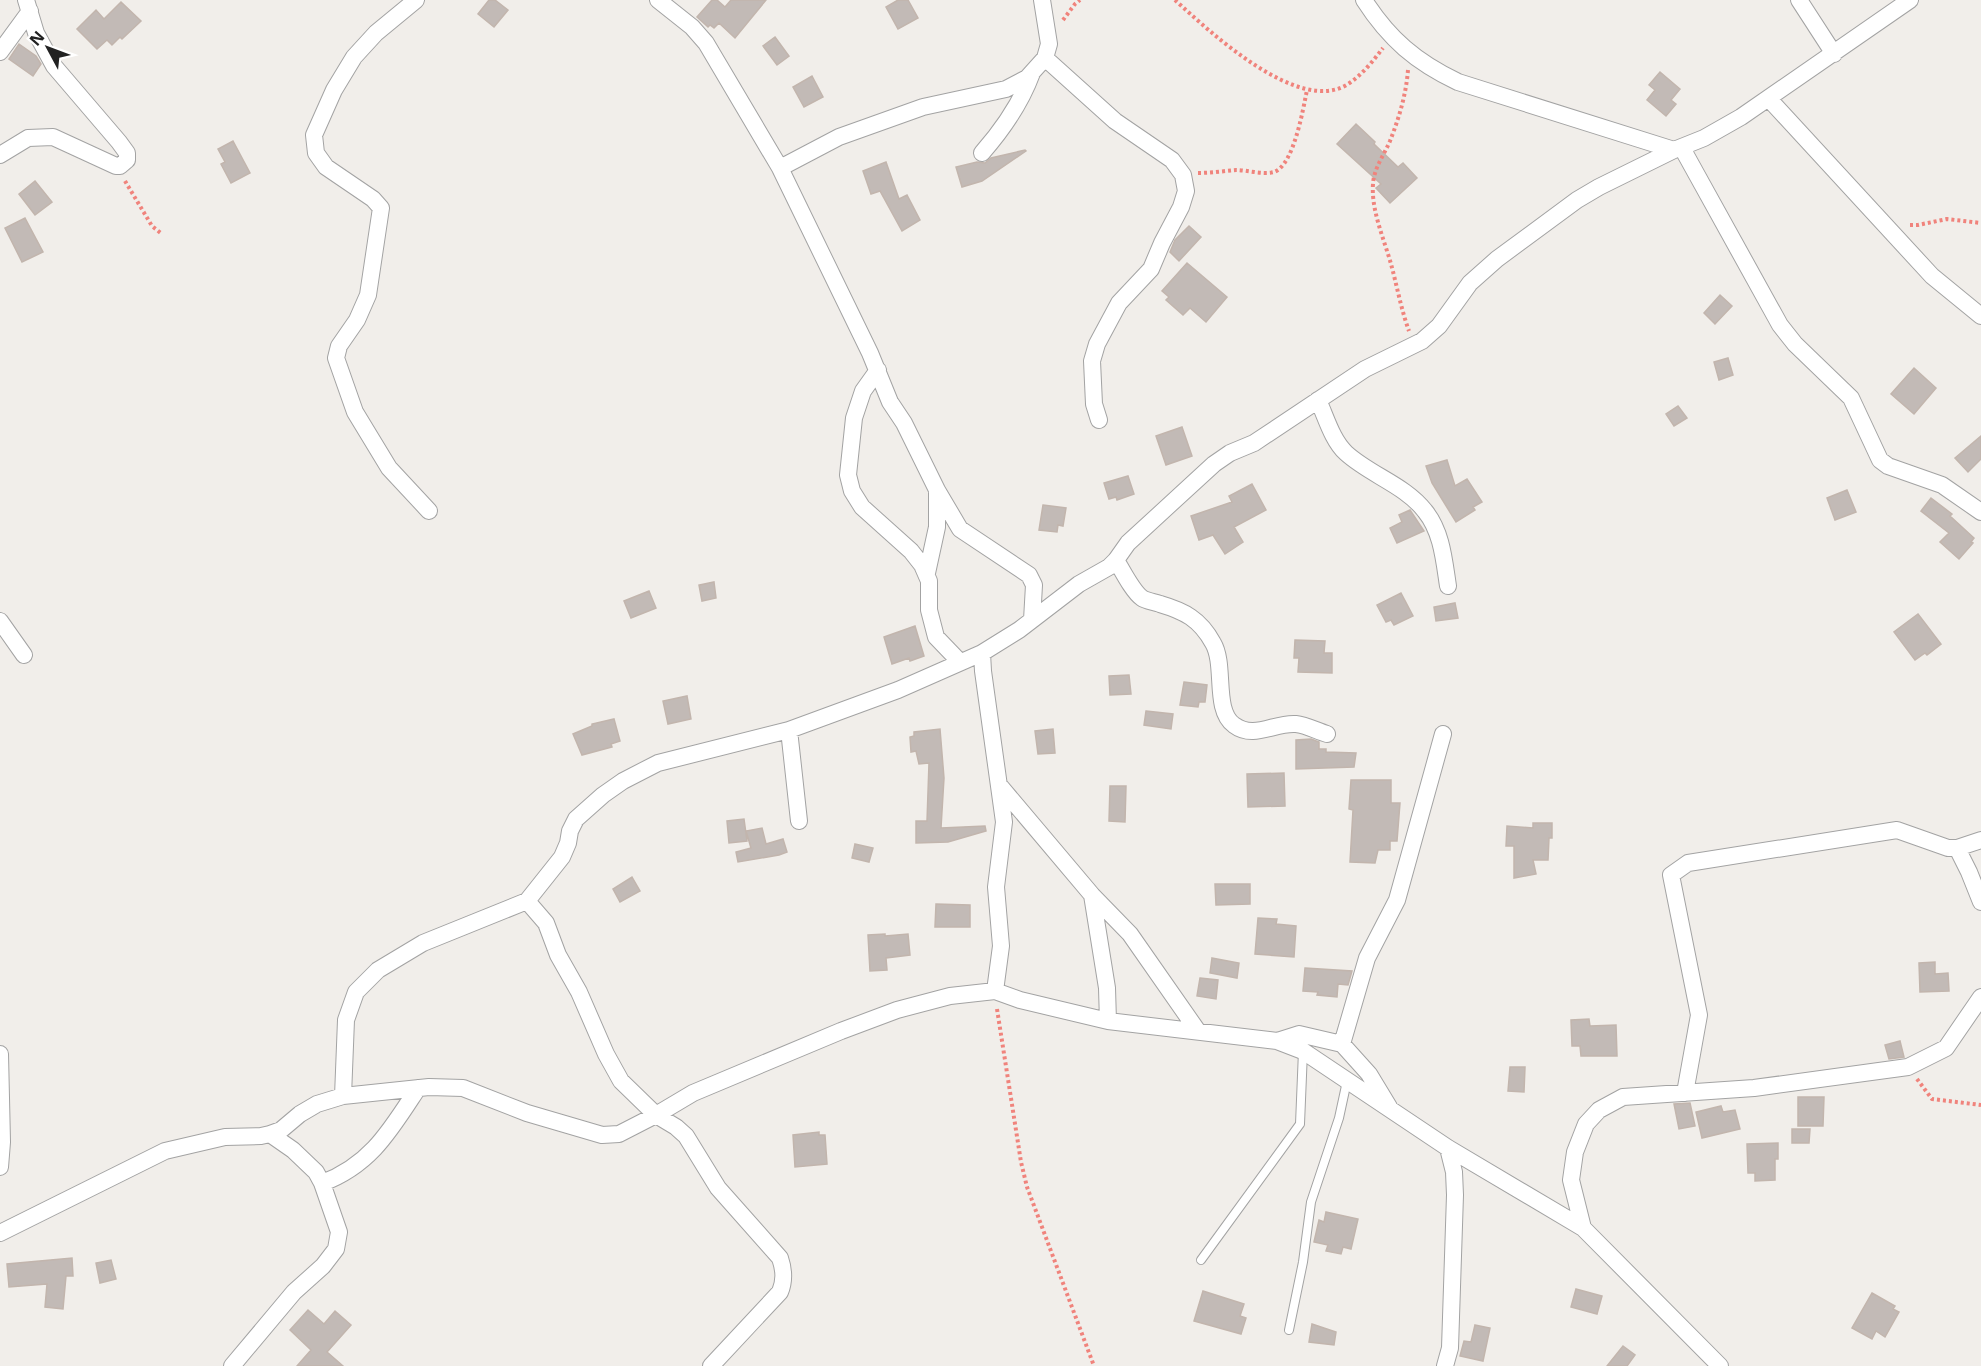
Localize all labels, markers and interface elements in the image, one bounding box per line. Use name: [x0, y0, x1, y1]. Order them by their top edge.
north arrow: [18, 18, 78, 78]
text: N: [24, 26, 49, 50]

